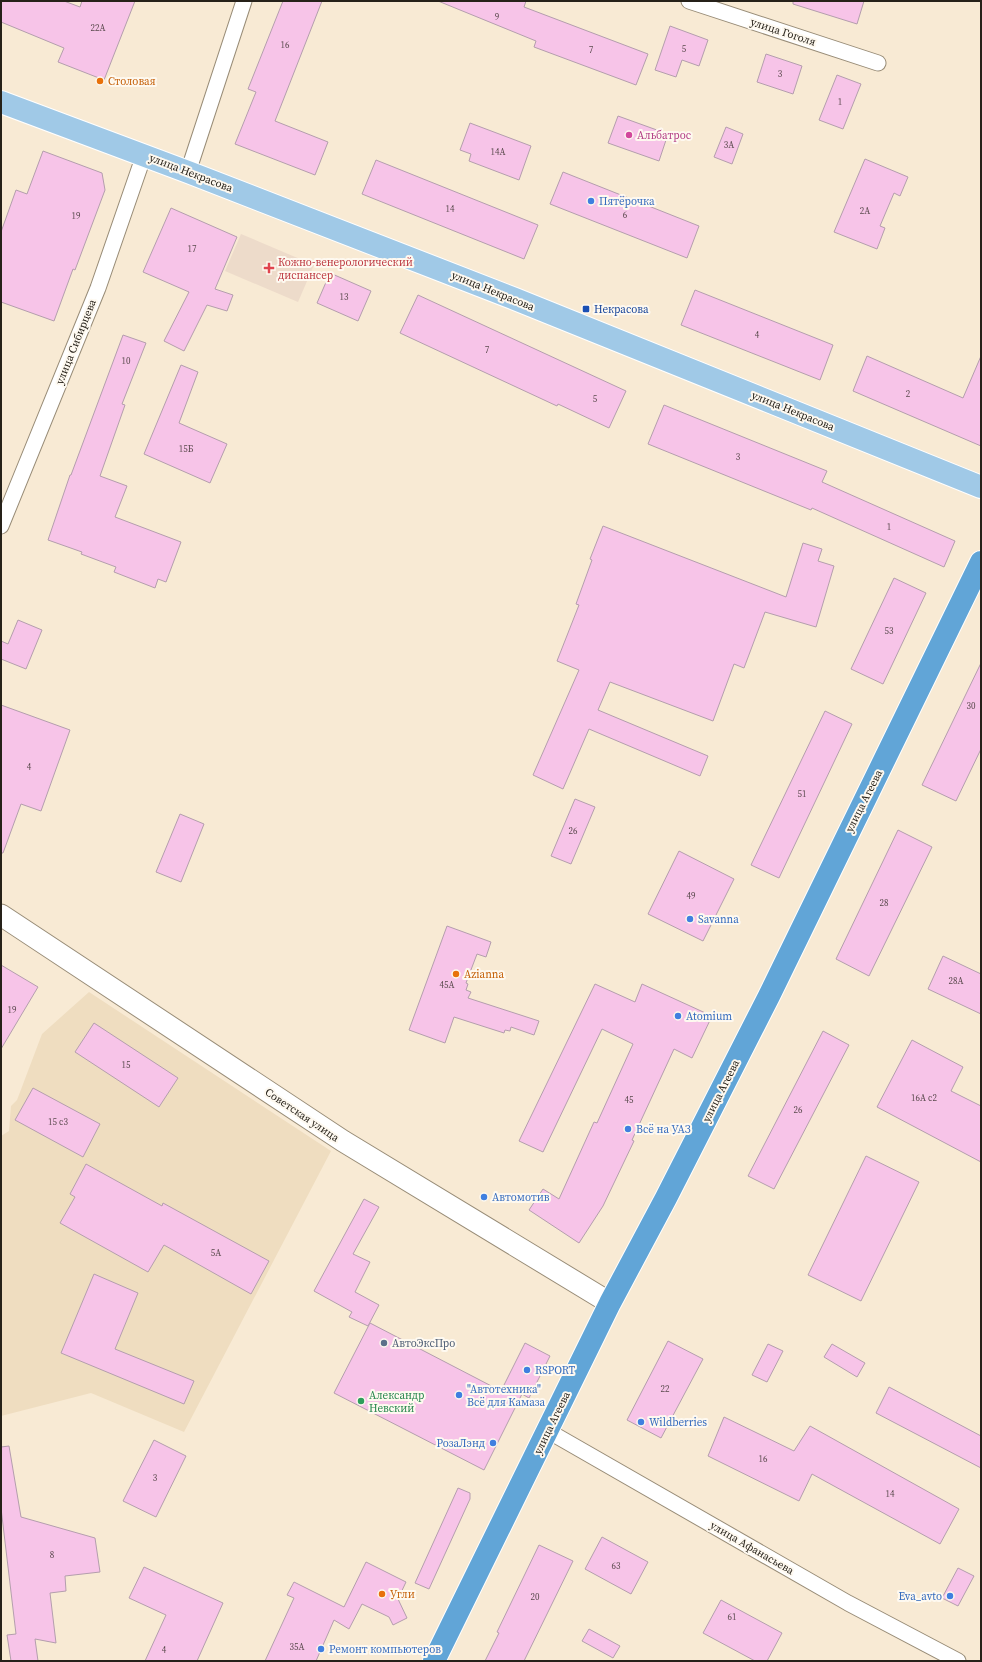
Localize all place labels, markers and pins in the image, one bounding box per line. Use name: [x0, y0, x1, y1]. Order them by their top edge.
place label: Столовая: [108, 74, 156, 89]
marker: Столовая: [95, 76, 105, 86]
place label: Альбатрос: [637, 128, 692, 143]
marker: Альбатрос: [624, 130, 634, 140]
place label: Пятёрочка: [599, 194, 655, 209]
marker: Пятёрочка: [586, 196, 596, 206]
place label: Кожно-венерологический диспансер: [278, 255, 413, 283]
marker: Кожно-венерологический диспансер: [263, 262, 275, 274]
place label: Некрасова: [594, 302, 649, 317]
marker: Некрасова: [581, 304, 591, 314]
place label: Savanna: [698, 912, 739, 927]
marker: Savanna: [685, 914, 695, 924]
place label: Azianna: [464, 967, 504, 982]
marker: Azianna: [451, 969, 461, 979]
place label: Atomium: [686, 1009, 732, 1024]
marker: Atomium: [673, 1011, 683, 1021]
place label: Всё на УАЗ: [636, 1122, 691, 1137]
marker: Всё на УАЗ: [623, 1124, 633, 1134]
place label: Автомотив: [492, 1190, 550, 1205]
marker: Автомотив: [479, 1192, 489, 1202]
place label: АвтоЭксПро: [392, 1336, 455, 1351]
marker: АвтоЭксПро: [379, 1338, 389, 1348]
place label: RSPORT: [535, 1363, 575, 1378]
marker: RSPORT: [522, 1365, 532, 1375]
place label: "Автотехника" Всё для Камаза: [467, 1382, 546, 1410]
place label: Александр Невский: [369, 1388, 424, 1416]
marker: "Автотехника" Всё для Камаза: [454, 1390, 464, 1400]
marker: Александр Невский: [356, 1396, 366, 1406]
place label: Wildberries: [649, 1415, 707, 1430]
marker: Wildberries: [636, 1417, 646, 1427]
place label: РозаЛэнд: [436, 1436, 485, 1451]
marker: РозаЛэнд: [488, 1438, 498, 1448]
place label: Угли: [390, 1587, 415, 1602]
marker: Угли: [377, 1589, 387, 1599]
place label: Eva_avto: [898, 1589, 942, 1604]
marker: Eva_avto: [945, 1591, 955, 1601]
place label: Ремонт компьютеров: [329, 1642, 441, 1657]
marker: Ремонт компьютеров: [316, 1644, 326, 1654]

